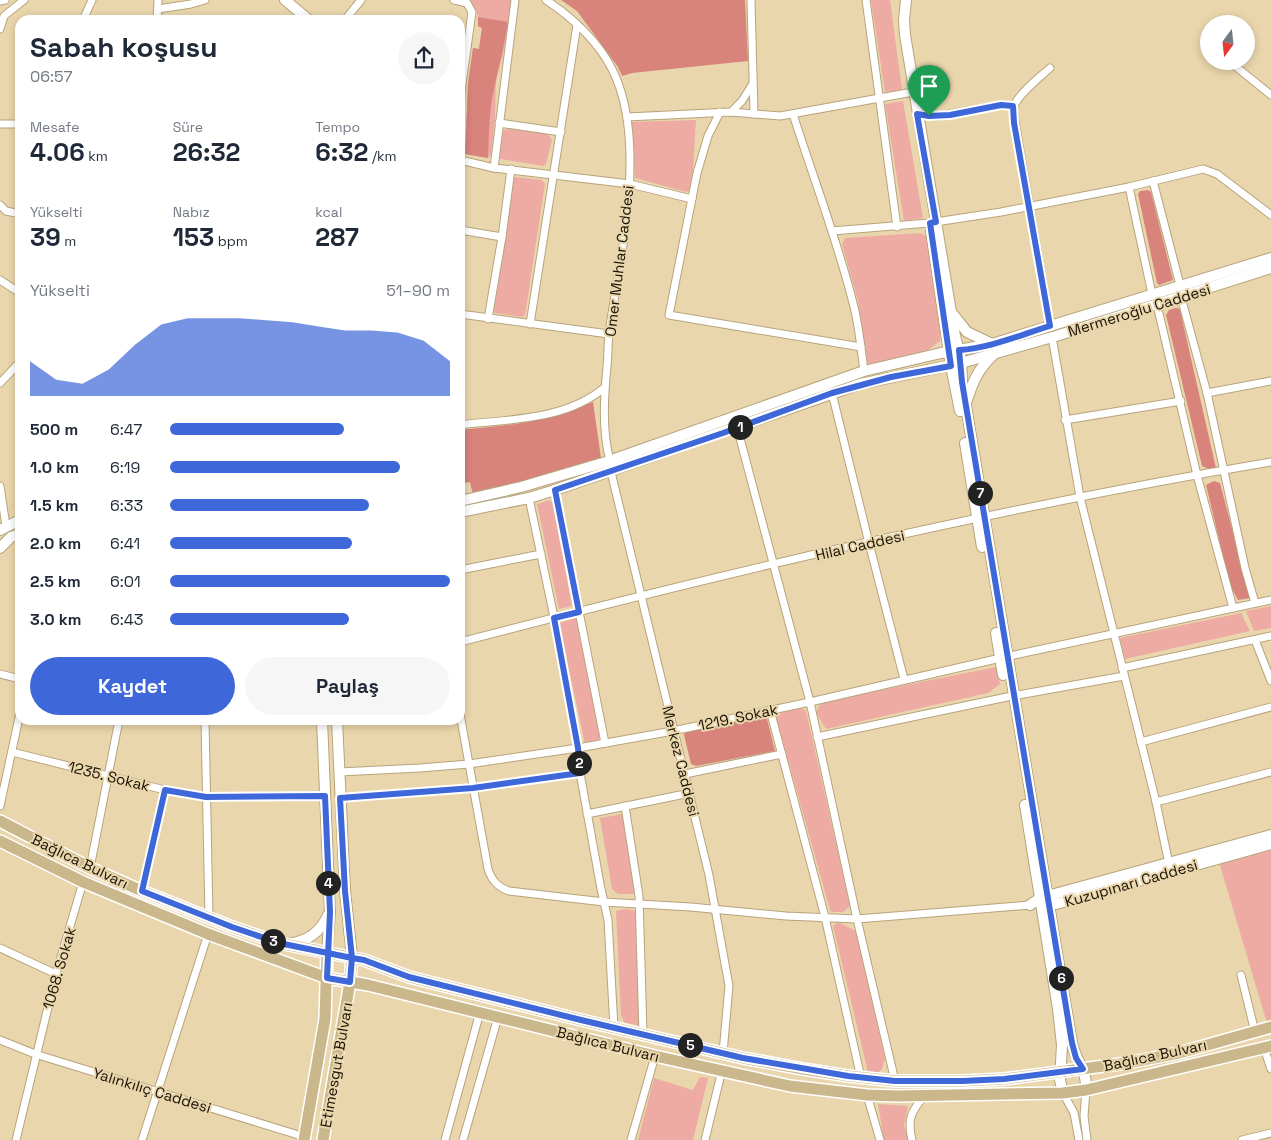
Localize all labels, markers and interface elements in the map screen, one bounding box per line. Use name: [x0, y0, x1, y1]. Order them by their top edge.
north arrow: [1200, 15, 1255, 70]
map controls: [1200, 15, 1255, 70]
text: Sabah koşusu: [30, 29, 218, 65]
button: share: [398, 32, 450, 84]
pin: [908, 65, 950, 116]
text: 06:57: [30, 66, 73, 87]
icon: arrive: [915, 72, 943, 100]
text: Mesafe: [30, 118, 79, 136]
text: Süre: [173, 118, 203, 136]
text: Tempo: [315, 118, 360, 136]
text: 4.06: [30, 136, 85, 168]
text: 26:32: [173, 136, 240, 168]
text: 6:32: [315, 136, 368, 168]
text: km: [85, 147, 108, 165]
text: /km: [368, 147, 397, 165]
street label: Omer Muhlar Caddesi: [600, 184, 638, 338]
text: Yükselti: [30, 203, 82, 221]
text: Nabız: [173, 203, 210, 221]
text: kcal: [315, 203, 342, 221]
text: 39: [30, 221, 61, 253]
text: 153: [173, 221, 214, 253]
text: 287: [315, 221, 359, 253]
text: m: [61, 232, 76, 250]
text: bpm: [214, 232, 248, 250]
street label: Mermeroğlu Caddesi: [1065, 279, 1213, 341]
text: Yükselti: [30, 280, 90, 301]
text: 51–90 m: [386, 280, 450, 301]
pin: 1: [728, 414, 752, 440]
text: 1: [737, 418, 744, 436]
text: 500 m: [30, 419, 78, 440]
text: 6:47: [110, 419, 142, 440]
text: 1.0 km: [30, 457, 79, 478]
text: 6:19: [110, 457, 140, 478]
pin: 7: [968, 480, 992, 506]
text: 7: [977, 484, 984, 502]
text: 1.5 km: [30, 495, 78, 516]
text: 6:33: [110, 495, 143, 516]
street label: Hilal Caddesi: [813, 525, 907, 565]
text: 2.0 km: [30, 533, 81, 554]
text: 6:41: [110, 533, 140, 554]
text: 2.5 km: [30, 571, 81, 592]
text: 6:01: [110, 571, 141, 592]
text: 3.0 km: [30, 609, 81, 630]
text: 6:43: [110, 609, 144, 630]
button: Kaydet: [30, 657, 235, 715]
button: Paylaş: [245, 657, 450, 715]
street label: 1219. Sokak: [696, 699, 780, 735]
street label: Merkez Caddesi: [658, 704, 704, 818]
pin: 2: [566, 750, 592, 776]
text: 2: [575, 754, 584, 772]
street label: 1235. Sokak: [66, 757, 152, 795]
street label: Bağlıca Bulvarı: [28, 829, 132, 893]
street label: Kuzupınarı Caddesi: [1062, 855, 1200, 911]
pin: 4: [316, 870, 340, 896]
text: 4: [324, 874, 333, 892]
street label: 1068. Sokak: [38, 925, 80, 1011]
pin: 3: [260, 928, 286, 954]
text: 3: [269, 932, 278, 950]
pin: 6: [1048, 966, 1074, 990]
text: 6: [1057, 969, 1066, 987]
street label: Etimesgut Bulvarı: [316, 1001, 356, 1129]
street label: Bağlıca Bulvarı: [555, 1022, 661, 1066]
pin: 5: [678, 1032, 702, 1058]
street label: Bağlıca Bulvarı: [1101, 1035, 1209, 1075]
text: 5: [686, 1036, 695, 1054]
street label: Yalınkılıç Caddesi: [90, 1063, 214, 1117]

